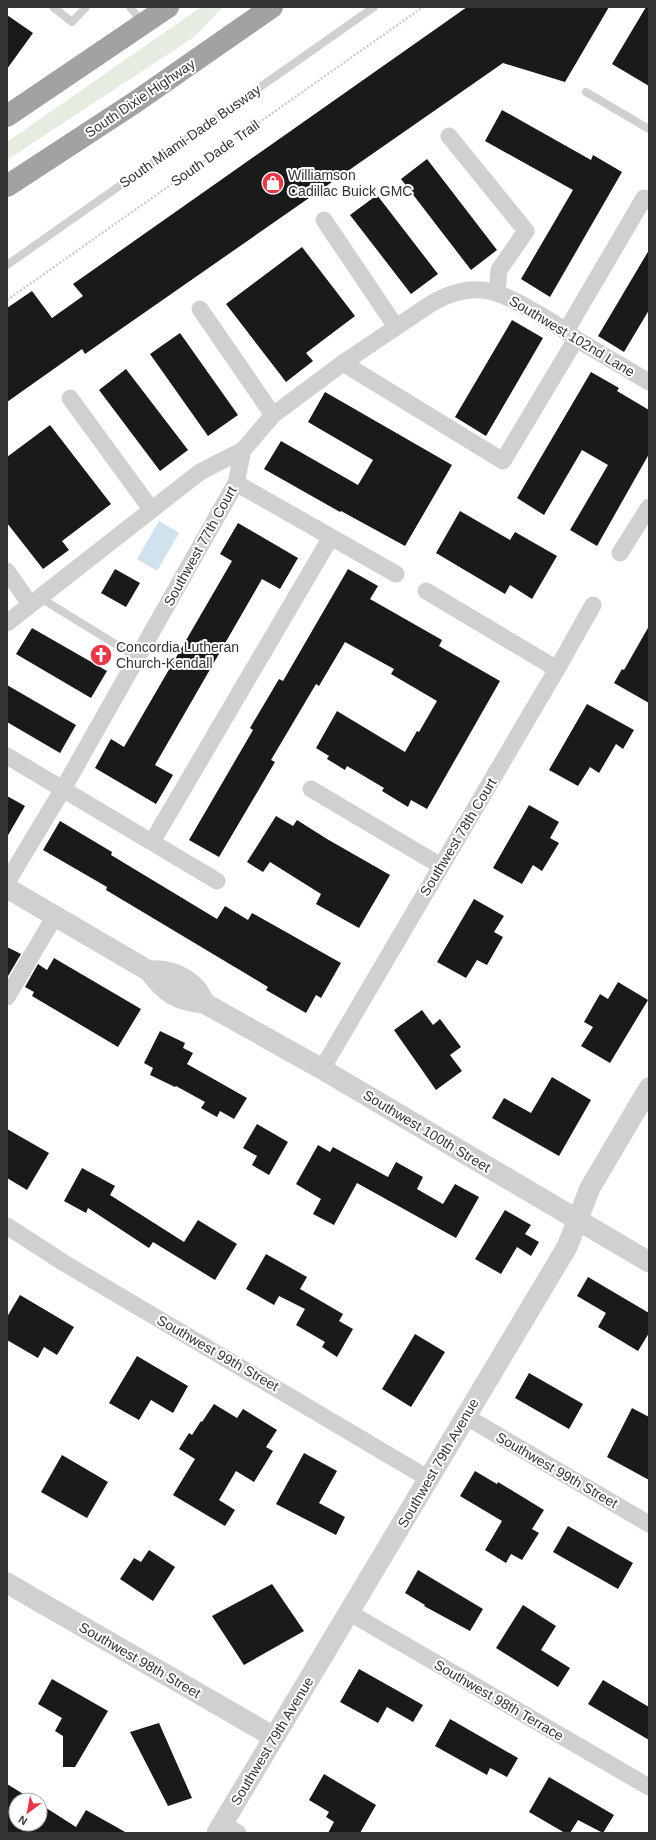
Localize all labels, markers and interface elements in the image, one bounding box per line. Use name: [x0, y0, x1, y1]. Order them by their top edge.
street label: South Dixie Highway: [82, 55, 198, 141]
street label: South Miami-Dade Busway: [116, 81, 264, 191]
street label: South Dade Trail: [168, 117, 262, 189]
place label: Williamson Cadillac Buick GMC: [288, 167, 412, 199]
shop icon: Williamson Cadillac Buick GMC: [260, 170, 286, 196]
street label: Southwest 102nd Lane: [506, 292, 638, 380]
street label: Southwest 77th Court: [160, 483, 240, 609]
place label: Concordia Lutheran Church-Kendall: [116, 639, 239, 671]
church icon: Concordia Lutheran Church-Kendall: [88, 642, 114, 668]
street label: Southwest 78th Court: [416, 775, 500, 899]
street label: Southwest 100th Street: [361, 1087, 494, 1175]
street label: Southwest 99th Street: [154, 1312, 282, 1394]
street label: Southwest 79th Avenue: [394, 1395, 482, 1531]
street label: Southwest 99th Street: [493, 1429, 621, 1511]
street label: Southwest 98th Street: [76, 1619, 204, 1701]
street label: Southwest 98th Terrace: [431, 1656, 567, 1744]
street label: Southwest 79th Avenue: [227, 1674, 317, 1808]
north arrow: [8, 1792, 48, 1832]
text: N: [16, 1813, 29, 1828]

